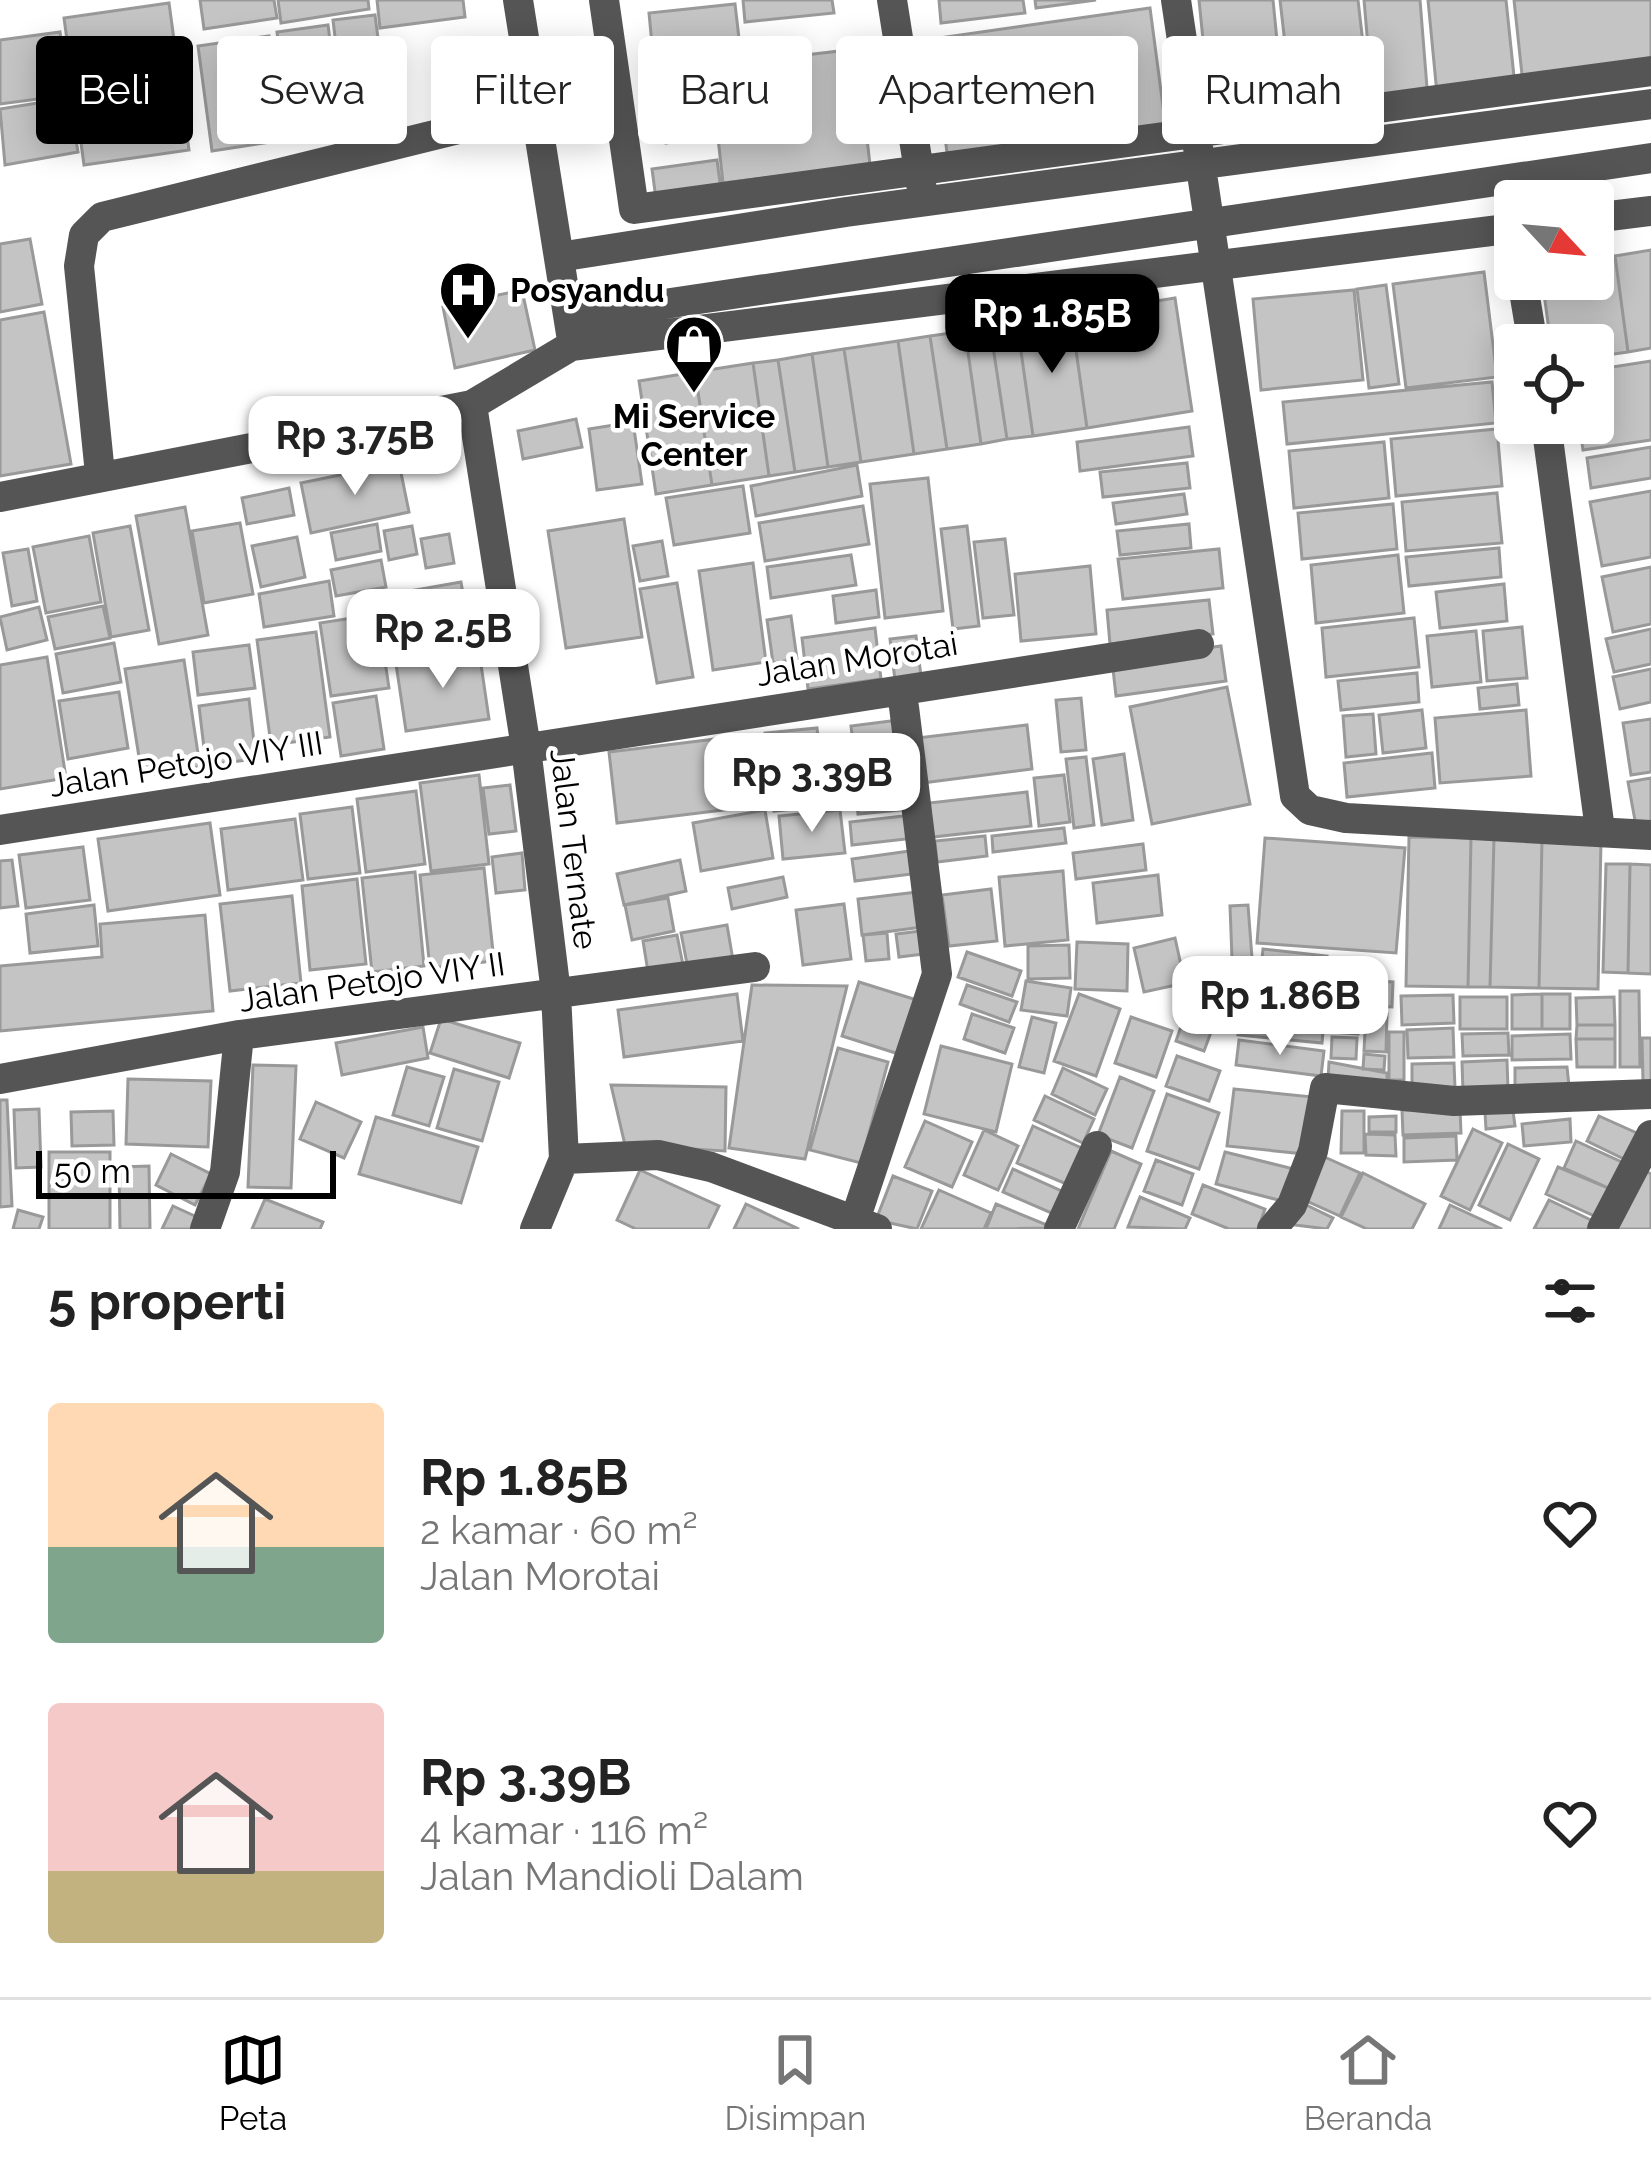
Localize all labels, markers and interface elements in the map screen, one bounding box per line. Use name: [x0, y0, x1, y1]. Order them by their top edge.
chip: Beli: [36, 36, 193, 144]
chip: Sewa: [217, 36, 407, 144]
chip: Filter: [431, 36, 614, 144]
chip: Baru: [638, 36, 812, 144]
chip: Apartemen: [836, 36, 1138, 144]
chip: Rumah: [1162, 36, 1384, 144]
north arrow: [1494, 180, 1614, 300]
map controls: [1494, 180, 1614, 444]
hospital icon: Posyandu: [437, 259, 499, 341]
place label: Posyandu: [510, 271, 664, 310]
pin: Rp 1.85B: [928, 274, 1176, 376]
text: Rp 1.85B: [972, 290, 1132, 336]
shop icon: Mi Service Center: [663, 313, 725, 395]
button: locate: [1494, 324, 1614, 444]
pin: Rp 3.75B: [231, 396, 479, 498]
place label: Mi Service Center: [613, 397, 775, 474]
text: Rp 3.75B: [275, 412, 435, 458]
pin: Rp 2.5B: [332, 589, 554, 691]
text: Rp 2.5B: [374, 605, 512, 651]
street label: Jalan Morotai: [754, 624, 960, 694]
street label: Jalan Petojo VIY III: [47, 723, 325, 805]
pin: Rp 3.39B: [688, 733, 936, 835]
street label: Jalan Ternate: [542, 746, 606, 952]
text: Rp 3.39B: [731, 749, 893, 795]
street label: Jalan Petojo VIY II: [237, 944, 507, 1020]
pin: Rp 1.86B: [1156, 956, 1404, 1058]
text: Rp 1.86B: [1199, 972, 1361, 1018]
scale bar: [36, 1145, 336, 1198]
text: 50 m: [54, 1152, 131, 1191]
icon: filters: [1537, 1268, 1603, 1334]
text: 5 properti: [48, 1271, 286, 1331]
text: Rp 1.85B: [420, 1447, 629, 1507]
icon: home: [144, 1451, 288, 1595]
icon: heart: [1537, 1490, 1603, 1556]
text: 2 kamar · 60 m²: [420, 1507, 698, 1553]
text: Jalan Morotai: [420, 1553, 660, 1599]
text: Rp 3.39B: [420, 1747, 631, 1807]
icon: home: [144, 1751, 288, 1895]
icon: heart: [1537, 1790, 1603, 1856]
text: 4 kamar · 116 m²: [420, 1807, 708, 1853]
text: Jalan Mandioli Dalam: [420, 1853, 804, 1899]
tab: Peta: [219, 2027, 287, 2138]
tab: Disimpan: [725, 2027, 866, 2138]
tab: Beranda: [1304, 2027, 1432, 2138]

